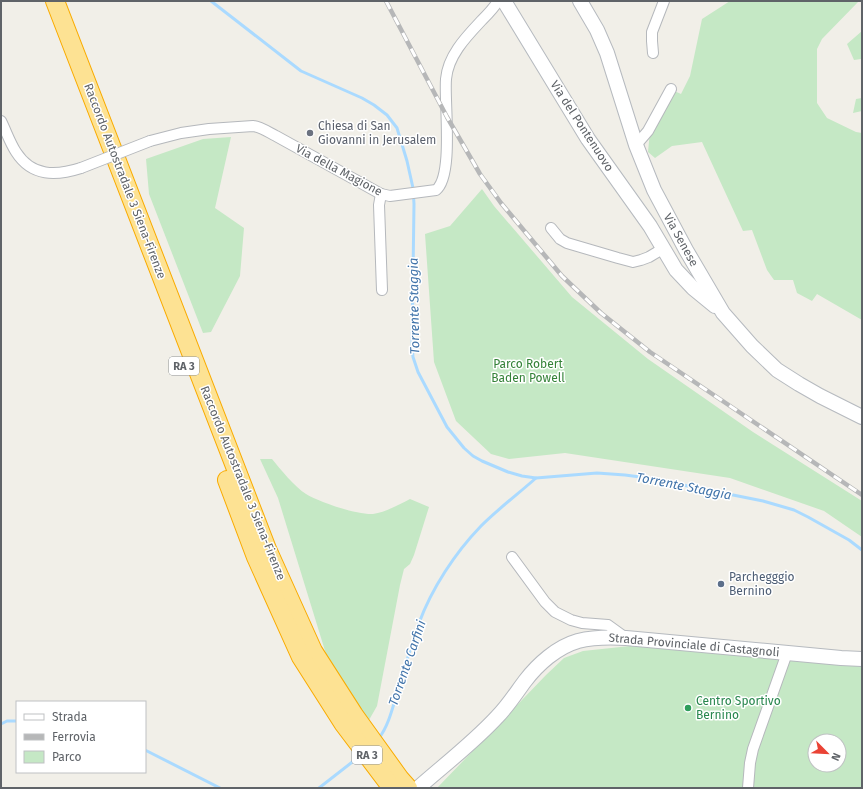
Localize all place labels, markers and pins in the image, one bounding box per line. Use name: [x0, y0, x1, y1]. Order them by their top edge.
place label: Chiesa di San Giovanni in Jerusalem: [318, 119, 436, 147]
marker: Chiesa di San Giovanni in Jerusalem: [305, 128, 315, 138]
place label: Parchegggio Bernino: [729, 570, 795, 598]
marker: Parchegggio Bernino: [716, 579, 726, 589]
place label: Centro Sportivo Bernino: [696, 694, 781, 722]
marker: Centro Sportivo Bernino: [683, 703, 693, 713]

